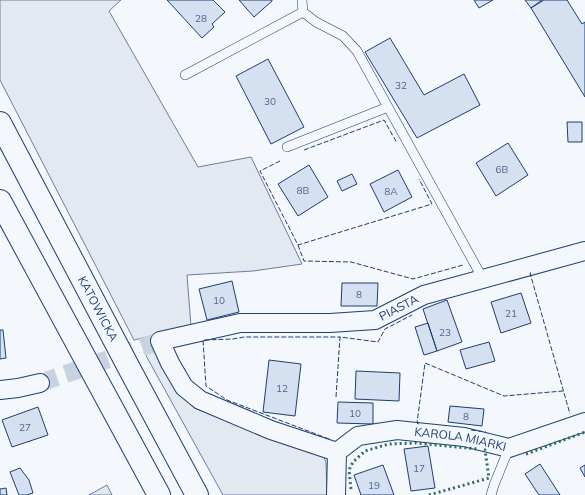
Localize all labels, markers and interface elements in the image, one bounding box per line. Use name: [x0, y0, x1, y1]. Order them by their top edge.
house number: 28: [195, 12, 207, 25]
house number: 32: [395, 79, 407, 92]
house number: 30: [264, 95, 276, 108]
house number: 6B: [496, 163, 509, 176]
house number: 8B: [297, 184, 310, 197]
house number: 8A: [384, 185, 398, 198]
street label: KATOWICKA: [75, 273, 122, 344]
house number: 8: [356, 288, 362, 301]
street label: PIASTA: [376, 291, 421, 324]
house number: 10: [213, 294, 225, 307]
house number: 21: [505, 307, 517, 320]
house number: 23: [439, 326, 451, 339]
house number: 12: [276, 382, 288, 395]
house number: 10: [349, 407, 361, 420]
house number: 8: [463, 410, 469, 423]
house number: 27: [19, 421, 31, 434]
street label: KAROLA MIARKI: [414, 424, 508, 454]
house number: 17: [413, 462, 425, 475]
house number: 19: [368, 479, 380, 492]

